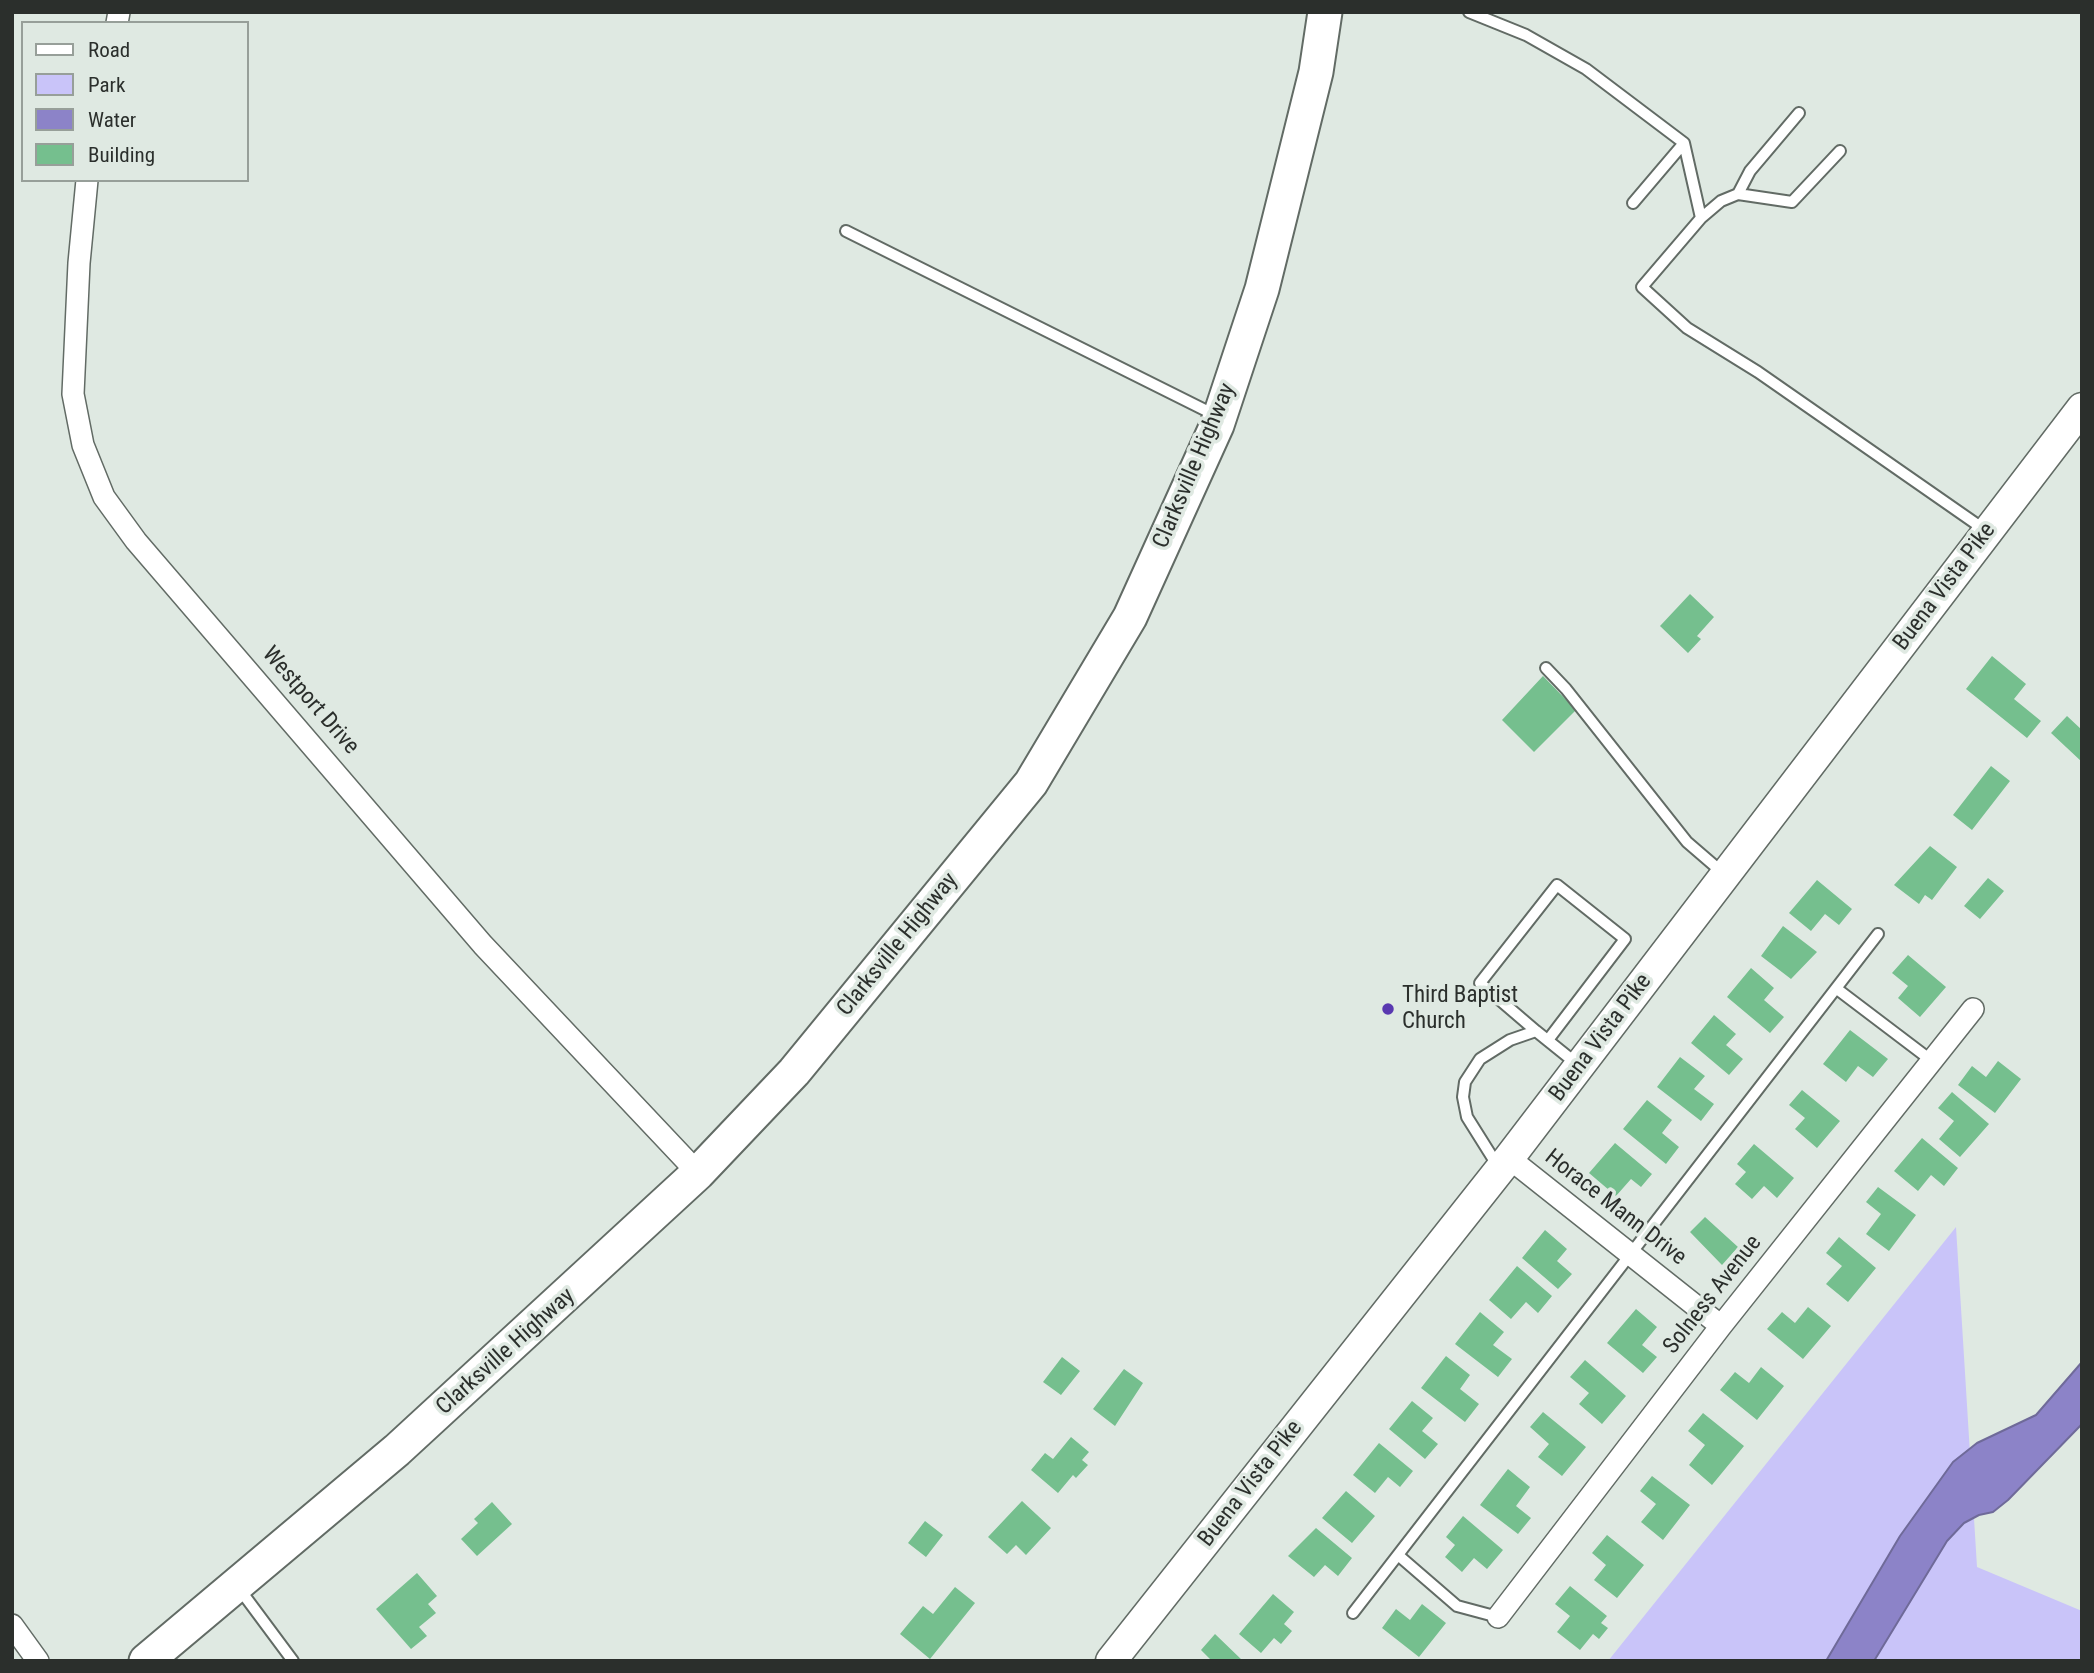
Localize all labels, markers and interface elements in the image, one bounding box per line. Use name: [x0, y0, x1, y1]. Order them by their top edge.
legend: [21, 21, 248, 182]
text: Road: [88, 38, 130, 62]
text: Park: [88, 73, 125, 97]
text: Water: [88, 108, 136, 132]
text: Building: [88, 143, 155, 167]
street label: Clarksville Highway: [1148, 379, 1242, 553]
street label: Buena Vista Pike: [1888, 518, 2002, 656]
street label: Westport Drive: [256, 642, 364, 760]
street label: Clarksville Highway: [832, 868, 964, 1022]
street label: Buena Vista Pike: [1544, 969, 1658, 1107]
place label: Third Baptist Church: [1402, 982, 1518, 1036]
marker: Third Baptist Church: [1380, 1001, 1396, 1017]
street label: Horace Mann Drive: [1539, 1144, 1691, 1272]
street label: Solness Avenue: [1658, 1230, 1768, 1360]
street label: Clarksville Highway: [431, 1283, 581, 1421]
street label: Buena Vista Pike: [1193, 1415, 1309, 1553]

